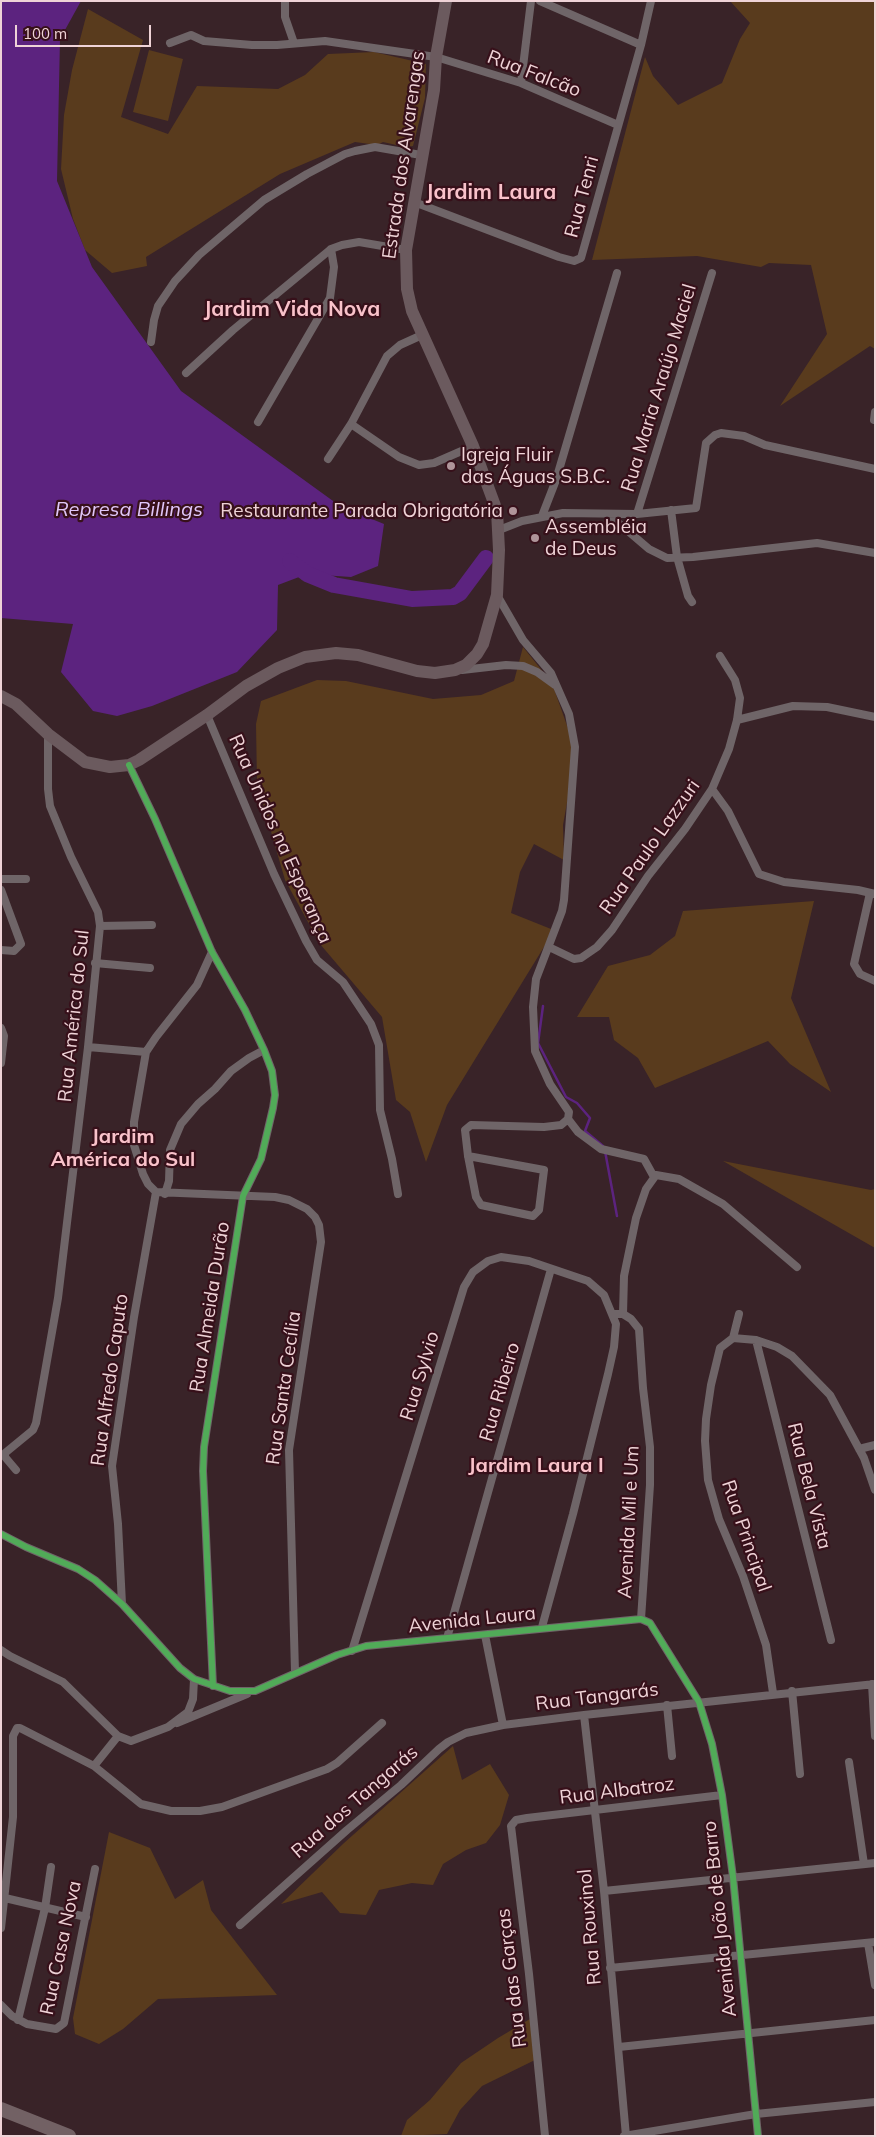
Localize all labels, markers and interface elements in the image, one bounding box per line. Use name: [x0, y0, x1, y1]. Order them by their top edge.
scale bar: [18, 15, 154, 47]
text: 100 m: [23, 24, 67, 43]
street label: Rua Falcão: [484, 46, 584, 102]
street label: Estrada dos Alvarengas: [378, 49, 430, 261]
street label: Rua Tenri: [560, 154, 604, 240]
district label: Jardim Laura: [426, 180, 556, 206]
street label: Rua Maria Araújo Maciel: [617, 281, 701, 495]
district label: Jardim Vida Nova: [204, 297, 380, 323]
place label: Igreja Fluir das Águas S.B.C.: [461, 444, 610, 488]
marker: Igreja Fluir das Águas S.B.C.: [445, 460, 457, 472]
water label: Represa Billings: [55, 498, 203, 522]
place label: Restaurante Parada Obrigatória: [220, 500, 503, 522]
marker: Restaurante Parada Obrigatória: [507, 505, 519, 517]
place label: Assembléia de Deus: [545, 516, 647, 560]
marker: Assembléia de Deus: [529, 532, 541, 544]
street label: Rua Unidos na Esperança: [224, 731, 336, 947]
street label: Rua Paulo Lazzuri: [595, 775, 705, 919]
street label: Rua América do Sul: [54, 929, 94, 1103]
district label: Jardim América do Sul: [51, 1125, 195, 1172]
street label: Rua Almeida Durão: [185, 1220, 235, 1394]
street label: Rua Alfredo Caputo: [87, 1292, 133, 1468]
street label: Rua Santa Cecília: [262, 1310, 306, 1466]
street label: Rua Sylvio: [396, 1329, 444, 1423]
street label: Rua Ribeiro: [475, 1340, 525, 1444]
street label: Rua Bela Vista: [782, 1420, 836, 1552]
street label: Avenida Mil e Um: [614, 1445, 644, 1599]
district label: Jardim Laura I: [468, 1454, 604, 1478]
street label: Rua Principal: [716, 1477, 776, 1595]
street label: Avenida Laura: [407, 1602, 537, 1638]
street label: Rua Tangarás: [534, 1678, 660, 1716]
street label: Rua dos Tangarás: [287, 1741, 423, 1863]
street label: Rua Albatroz: [558, 1773, 676, 1809]
street label: Avenida João de Barro: [698, 1820, 742, 2018]
street label: Rua Rouxinol: [574, 1868, 606, 1986]
street label: Rua Casa Nova: [36, 1879, 86, 2017]
street label: Rua das Garças: [492, 1907, 532, 2049]

